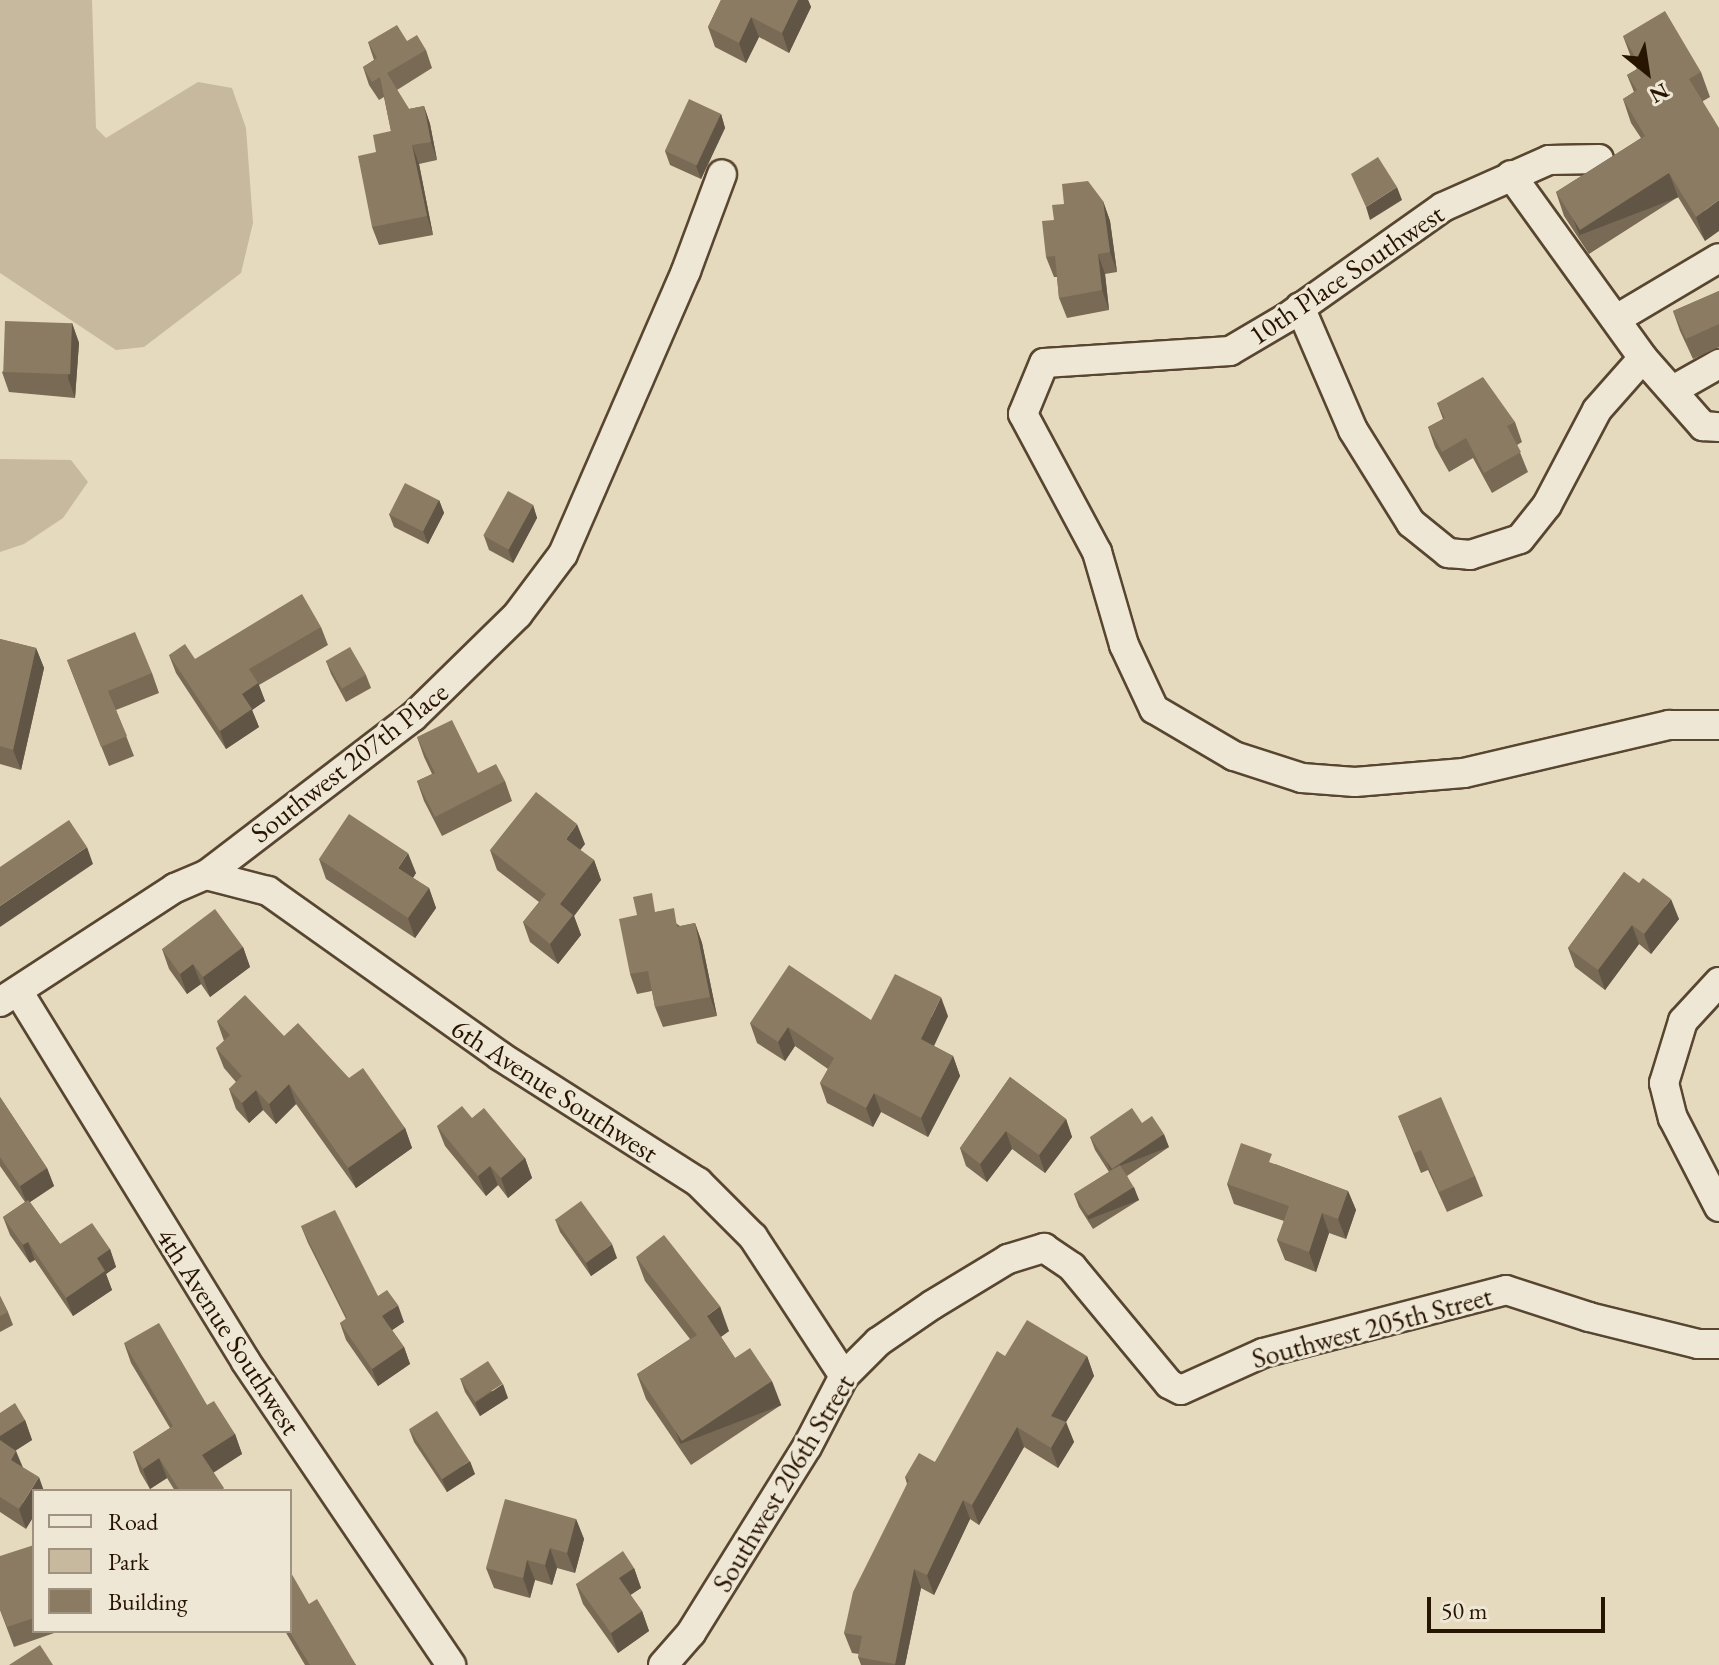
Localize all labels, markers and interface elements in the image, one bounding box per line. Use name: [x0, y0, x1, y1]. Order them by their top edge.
north arrow: [1607, 32, 1687, 112]
text: N: [1644, 76, 1674, 110]
street label: 10th Place Southwest: [1242, 196, 1450, 352]
street label: Southwest 207th Place: [244, 675, 454, 849]
street label: 6th Avenue Southwest: [445, 1011, 665, 1169]
street label: 4th Avenue Southwest: [150, 1221, 308, 1441]
street label: Southwest 205th Street: [1248, 1279, 1496, 1375]
street label: Southwest 206th Street: [705, 1368, 861, 1598]
legend: [32, 1489, 292, 1633]
text: Road: [108, 1506, 158, 1537]
text: Park: [108, 1546, 149, 1577]
scale bar: [1431, 1581, 1609, 1631]
text: Building: [108, 1586, 188, 1617]
text: 50 m: [1441, 1595, 1488, 1626]

